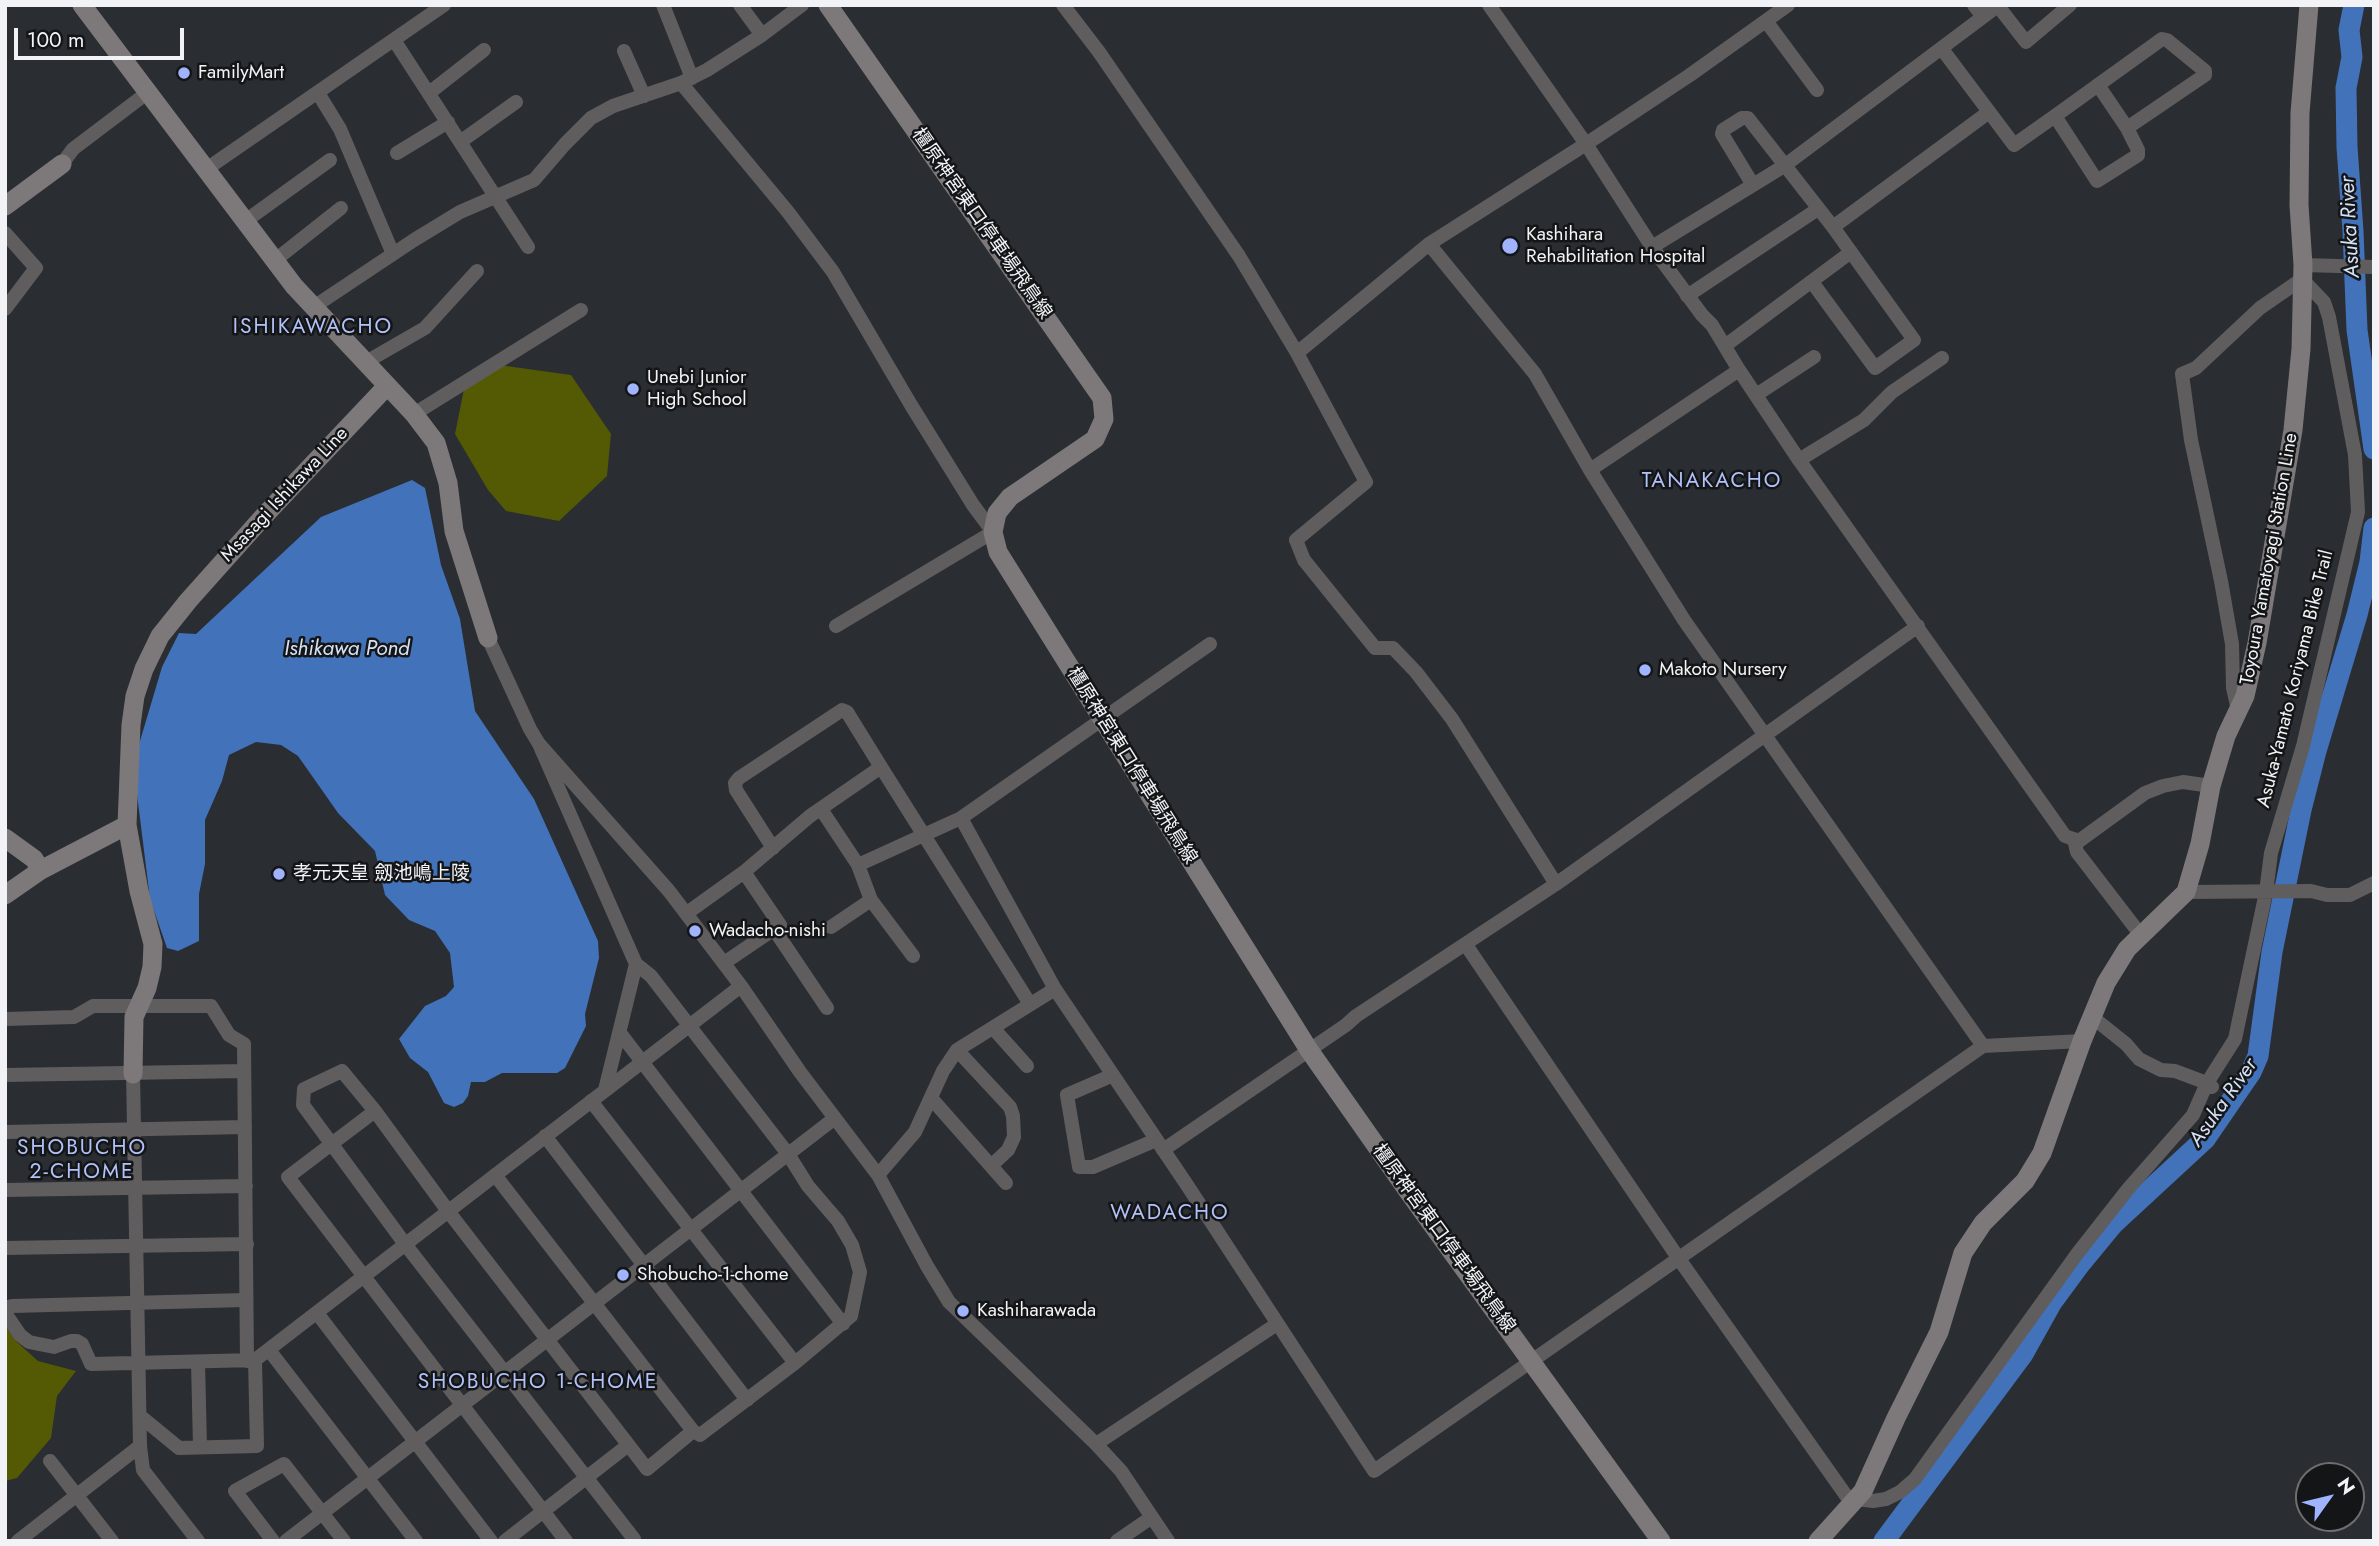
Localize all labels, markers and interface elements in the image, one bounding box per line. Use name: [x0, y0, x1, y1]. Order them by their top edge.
scale bar: [18, 14, 187, 58]
text: 100 m: [27, 25, 84, 55]
place label: FamilyMart: [198, 62, 284, 84]
marker: FamilyMart: [176, 65, 192, 81]
street label: 橿原神宮東口停車場飛鳥線: [906, 124, 1056, 324]
water label: Asuka River: [2336, 175, 2366, 279]
place label: Kashihara Rehabilitation Hospital: [1526, 224, 1705, 268]
marker: Kashihara Rehabilitation Hospital: [1500, 236, 1520, 256]
district label: ISHIKAWACHO: [234, 315, 392, 341]
place label: Unebi Junior High School: [647, 367, 747, 411]
marker: Unebi Junior High School: [625, 381, 641, 397]
street label: Msasagi Ishikawa Line: [217, 423, 353, 567]
street label: Toyoura Yamatoyagi Station Line: [2237, 431, 2303, 687]
district label: TANAKACHO: [1643, 469, 1781, 495]
street label: Asuka-Yamato Koriyama Bike Trail: [2253, 548, 2339, 810]
water label: Ishikawa Pond: [284, 637, 410, 663]
place label: Makoto Nursery: [1659, 659, 1787, 681]
marker: Makoto Nursery: [1637, 662, 1653, 678]
street label: 橿原神宮東口停車場飛鳥線: [1061, 663, 1201, 869]
place label: 孝元天皇 劔池嶋上陵: [293, 863, 470, 885]
marker: 孝元天皇 劔池嶋上陵: [271, 866, 287, 882]
place label: Wadacho-nishi: [709, 920, 826, 942]
marker: Wadacho-nishi: [687, 923, 703, 939]
water label: Asuka River: [2184, 1054, 2264, 1152]
district label: SHOBUCHO 2-CHOME: [18, 1136, 146, 1186]
street label: 橿原神宮東口停車場飛鳥線: [1367, 1140, 1519, 1338]
district label: WADACHO: [1111, 1201, 1229, 1227]
place label: Shobucho-1-chome: [637, 1264, 789, 1286]
marker: Shobucho-1-chome: [615, 1267, 631, 1283]
place label: Kashiharawada: [977, 1300, 1096, 1322]
marker: Kashiharawada: [955, 1303, 971, 1319]
district label: SHOBUCHO 1-CHOME: [420, 1370, 656, 1396]
north arrow: [2295, 1462, 2365, 1532]
text: N: [2331, 1472, 2362, 1500]

